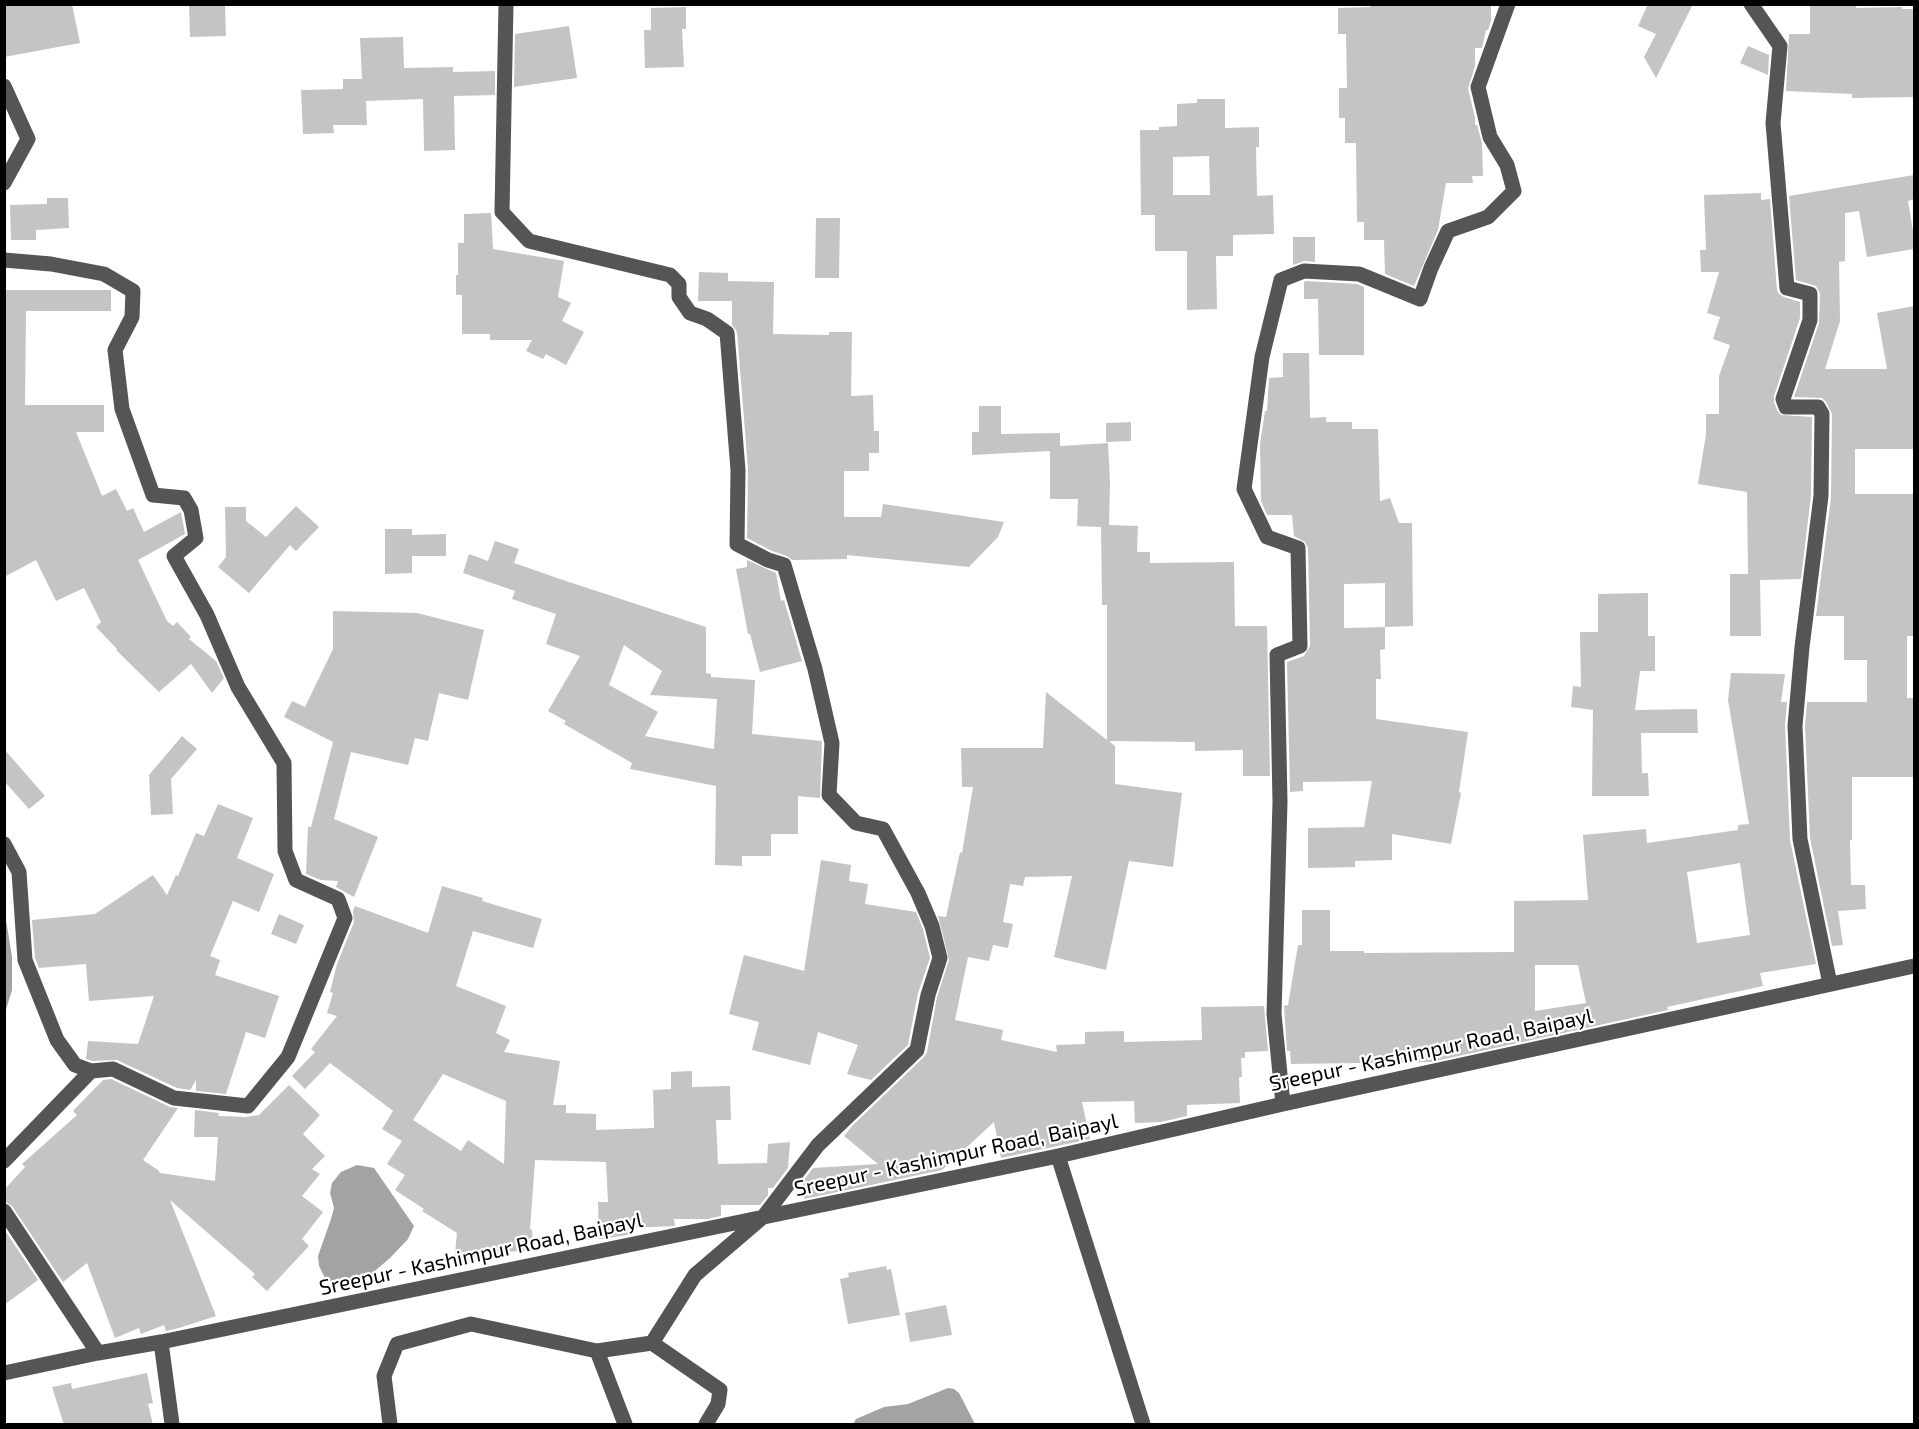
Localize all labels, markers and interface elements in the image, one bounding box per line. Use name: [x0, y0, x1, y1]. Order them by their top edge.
street label: Sreepur - Kashimpur Road, Baipayl: [1267, 1003, 1595, 1097]
street label: Sreepur - Kashimpur Road, Baipayl: [792, 1108, 1120, 1202]
street label: Sreepur - Kashimpur Road, Baipayl: [317, 1207, 645, 1301]

